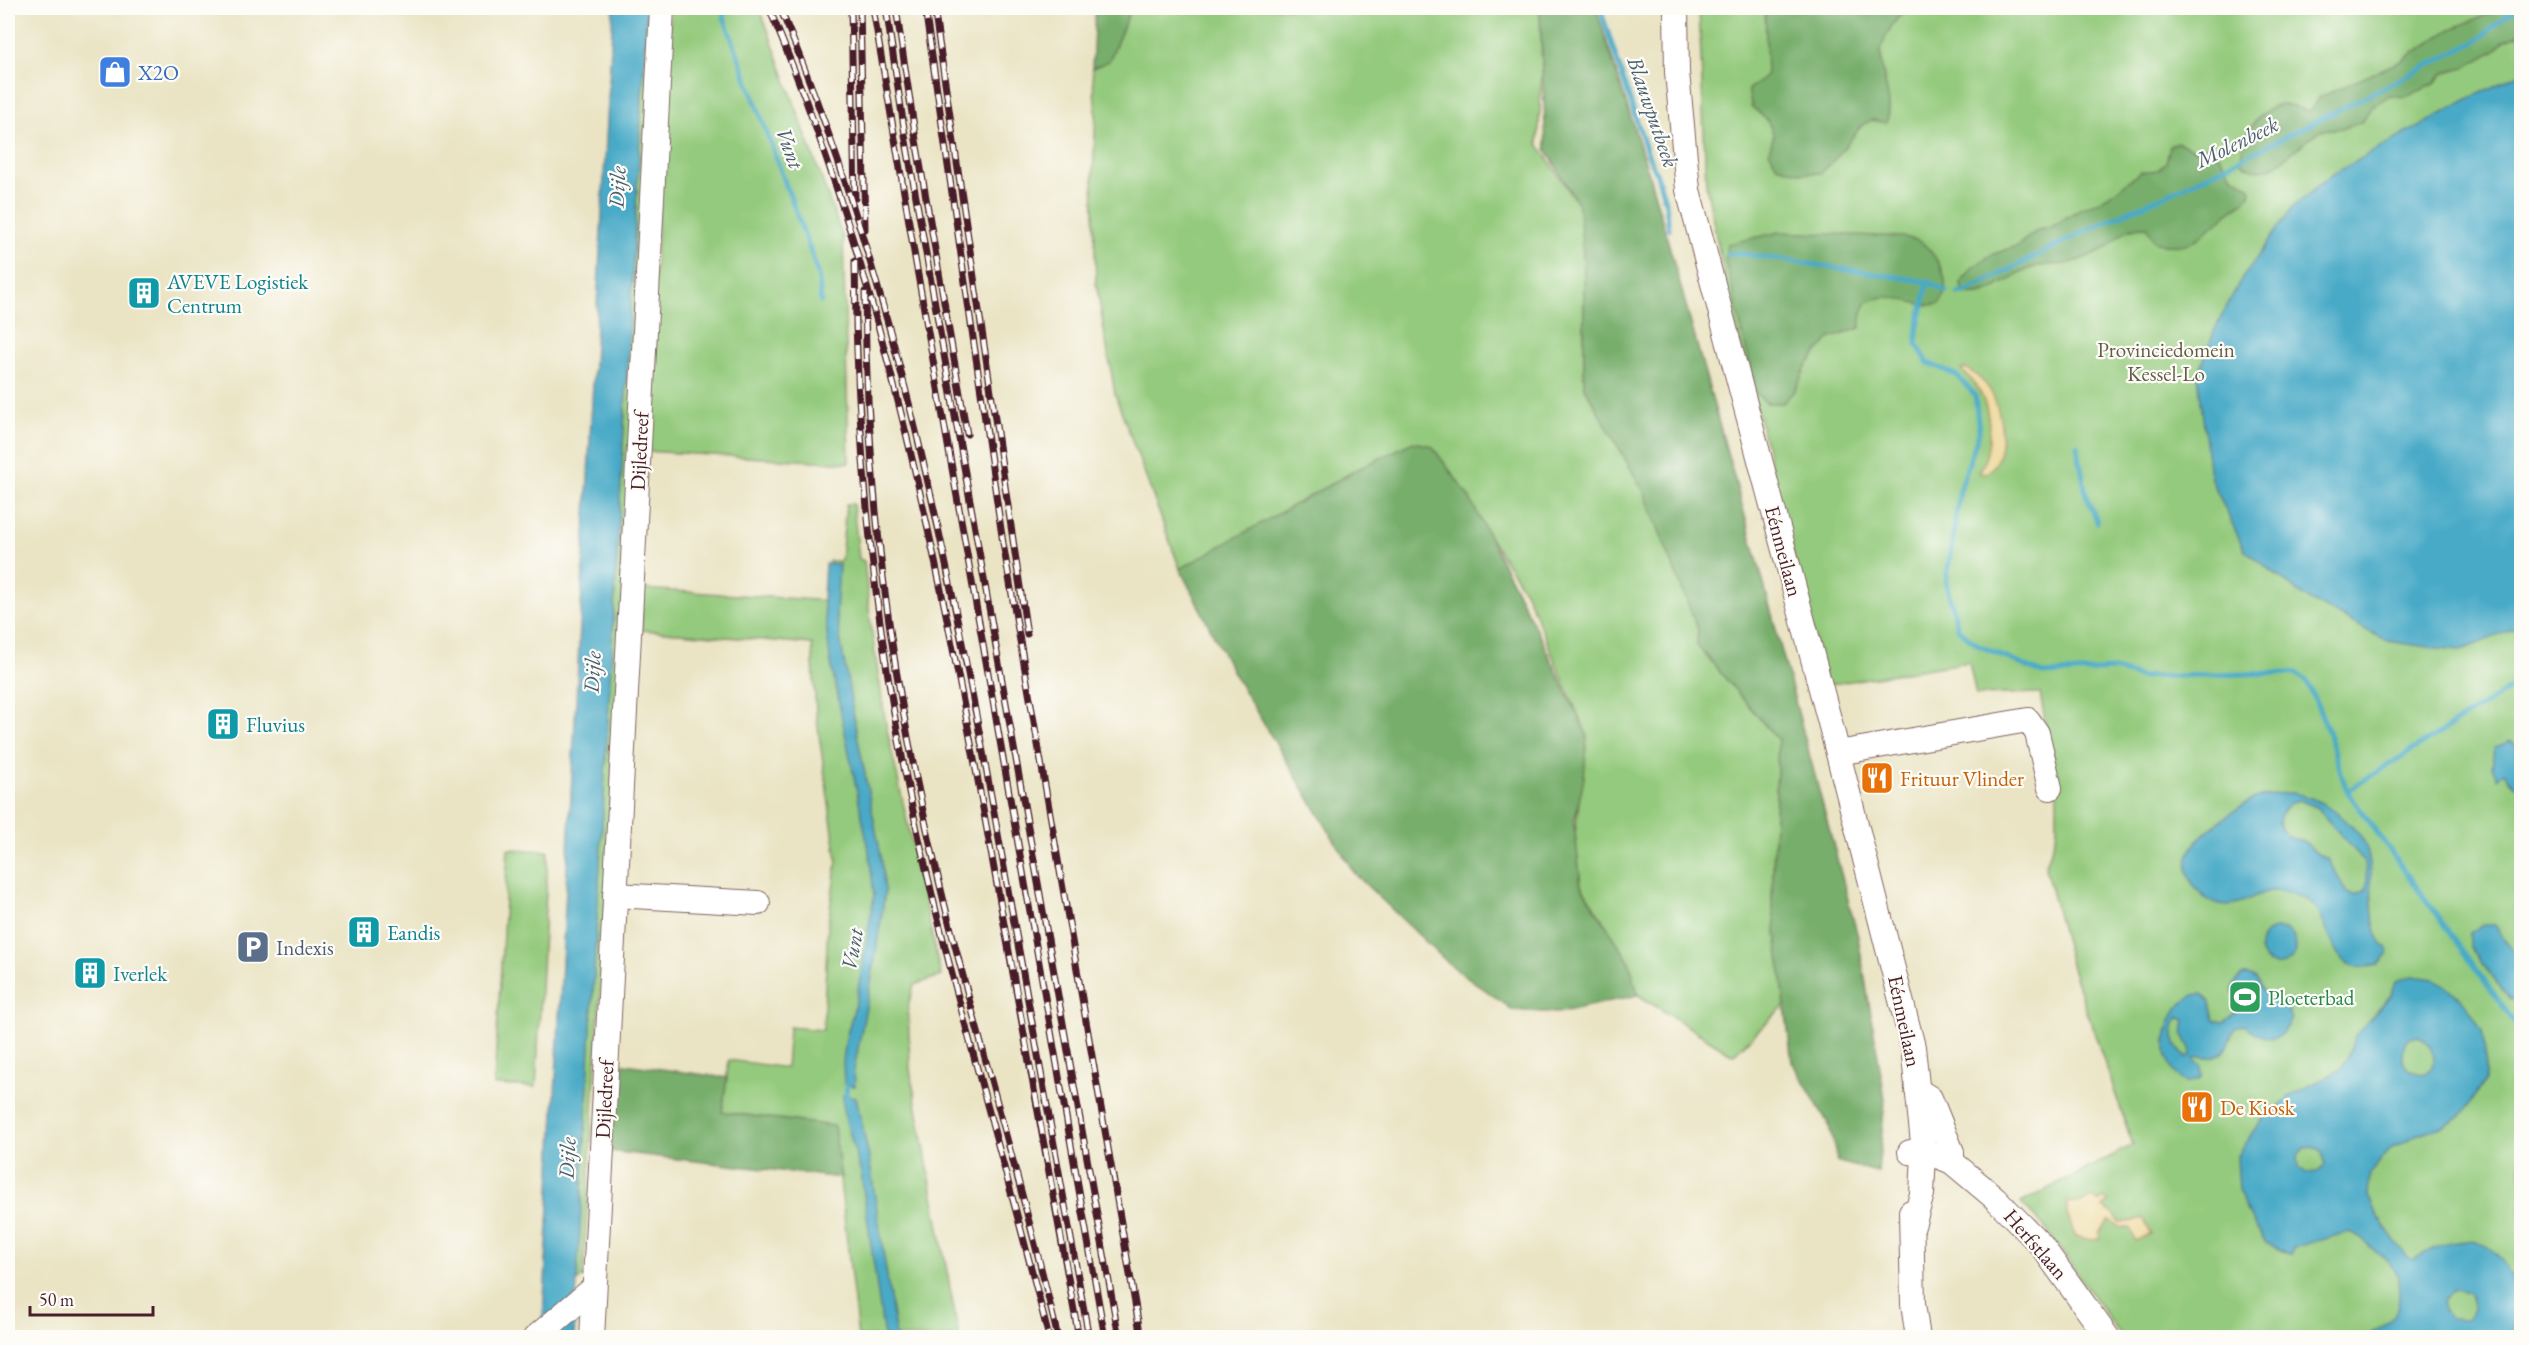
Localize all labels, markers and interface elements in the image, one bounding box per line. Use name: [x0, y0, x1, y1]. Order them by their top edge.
water label: Blauwputbeek: [1620, 52, 1686, 171]
shop icon: X2O: [97, 54, 133, 90]
place label: X2O: [137, 59, 179, 86]
water label: Molenbeek: [2189, 109, 2283, 175]
water label: Vunt: [769, 123, 811, 174]
water label: Dijle: [601, 165, 633, 210]
place label: AVEVE Logistiek Centrum: [166, 268, 309, 319]
building icon: AVEVE Logistiek Centrum: [126, 275, 162, 311]
park label: Provinciedomein Kessel-Lo: [2097, 336, 2235, 387]
street label: Dijledreef: [623, 408, 655, 491]
street label: Eénmeilaan: [1759, 503, 1809, 599]
water label: Dijle: [576, 650, 608, 695]
building icon: Fluvius: [205, 706, 241, 742]
place label: Fluvius: [246, 711, 305, 738]
restaurant icon: Frituur Vlinder: [1859, 760, 1895, 796]
place label: Frituur Vlinder: [1900, 765, 2024, 792]
building icon: Eandis: [346, 914, 382, 950]
place label: Eandis: [387, 919, 441, 946]
water label: Vunt: [834, 924, 870, 972]
parking icon: Indexis: [235, 929, 271, 965]
place label: Indexis: [276, 934, 334, 961]
building icon: Iverlek: [72, 955, 108, 991]
place label: Iverlek: [113, 960, 168, 987]
street label: Eénmeilaan: [1882, 973, 1928, 1069]
sports icon: Ploeterbad: [2227, 979, 2263, 1015]
place label: Ploeterbad: [2268, 984, 2355, 1011]
street label: Dijledreef: [588, 1056, 620, 1139]
restaurant icon: De Kiosk: [2179, 1089, 2215, 1125]
place label: De Kiosk: [2220, 1094, 2296, 1121]
water label: Dijle: [551, 1136, 583, 1181]
street label: Herfstlaan: [1998, 1203, 2074, 1285]
scale bar: [30, 1279, 153, 1317]
text: 50 m: [39, 1288, 74, 1311]

